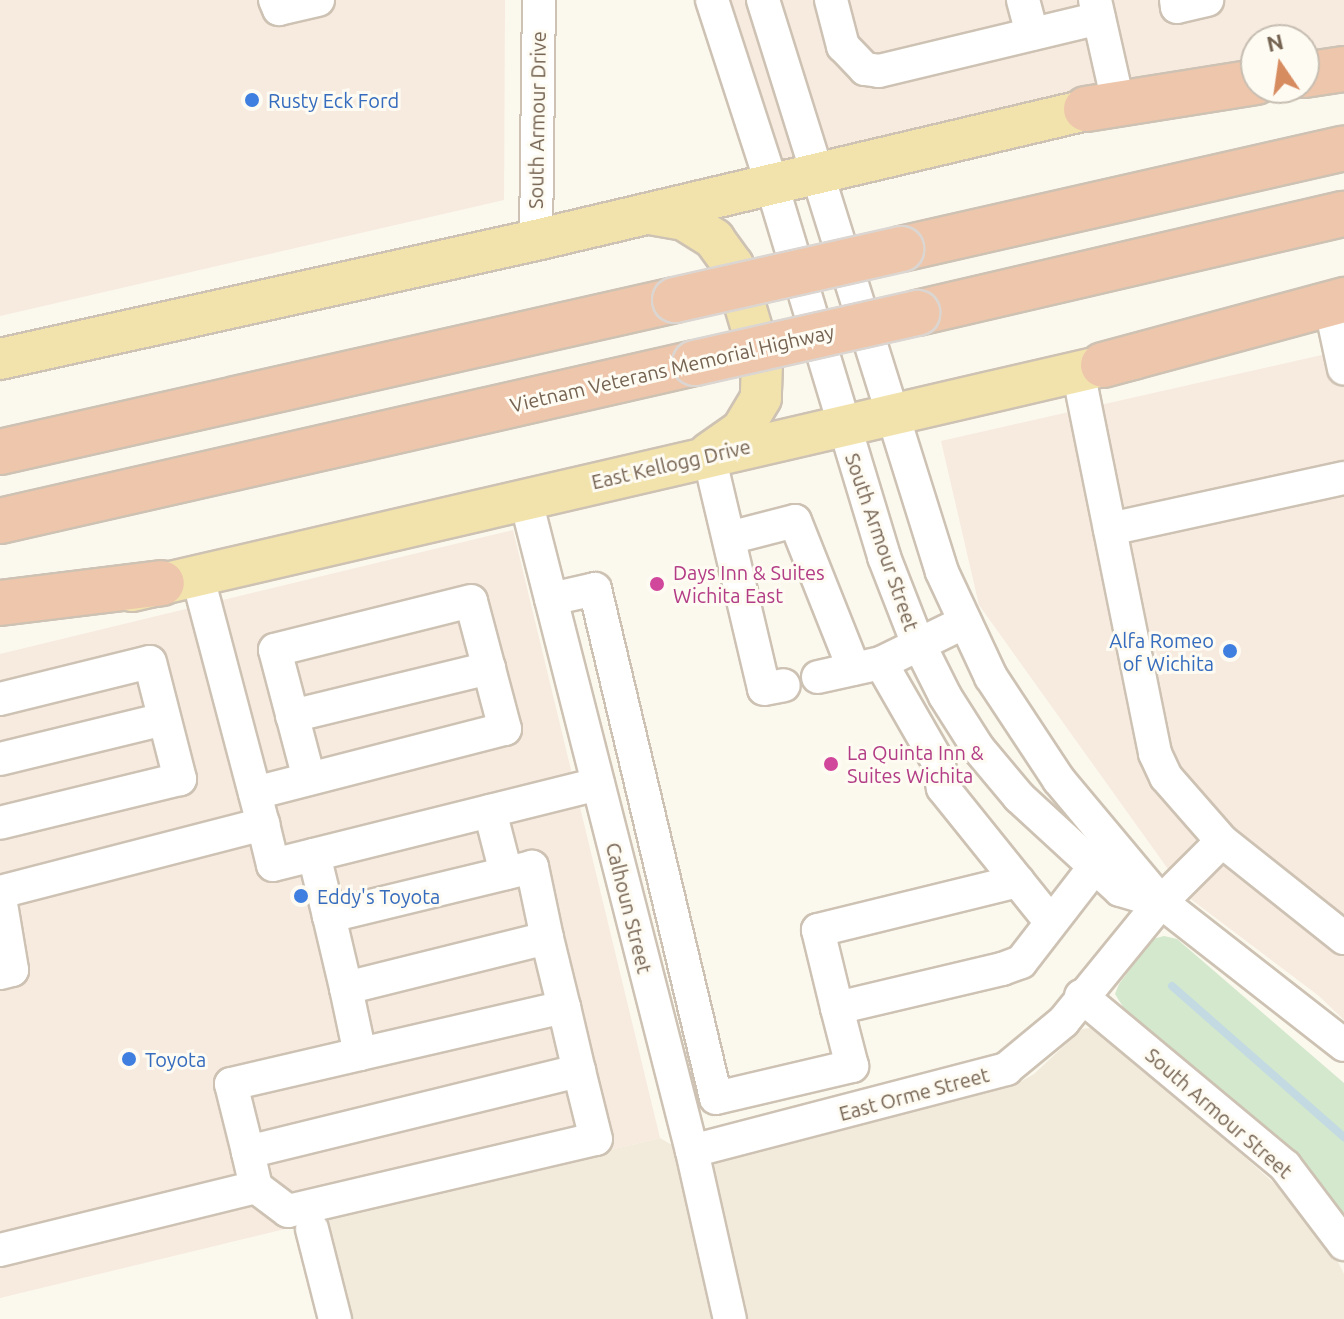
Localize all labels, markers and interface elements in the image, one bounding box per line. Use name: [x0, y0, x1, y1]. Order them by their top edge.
north arrow: [1240, 24, 1320, 104]
text: N: [1264, 28, 1286, 56]
street label: South Armour Drive: [523, 31, 551, 209]
place label: Rusty Eck Ford: [268, 88, 399, 112]
marker: Rusty Eck Ford: [243, 91, 261, 109]
street label: Vietnam Veterans Memorial Highway: [508, 319, 836, 417]
street label: East Kellogg Drive: [589, 434, 753, 494]
street label: South Armour Street: [840, 450, 924, 634]
place label: Days Inn & Suites Wichita East: [673, 560, 825, 607]
marker: Days Inn & Suites Wichita East: [648, 575, 666, 593]
place label: Alfa Romeo of Wichita: [1109, 628, 1214, 675]
marker: Alfa Romeo of Wichita: [1221, 642, 1239, 660]
place label: La Quinta Inn & Suites Wichita: [847, 740, 984, 787]
marker: La Quinta Inn & Suites Wichita: [822, 755, 840, 773]
street label: Calhoun Street: [601, 840, 657, 976]
place label: Eddy's Toyota: [317, 884, 440, 908]
marker: Eddy's Toyota: [292, 887, 310, 905]
street label: South Armour Street: [1141, 1043, 1297, 1183]
place label: Toyota: [145, 1047, 206, 1071]
marker: Toyota: [120, 1050, 138, 1068]
street label: East Orme Street: [836, 1062, 992, 1126]

